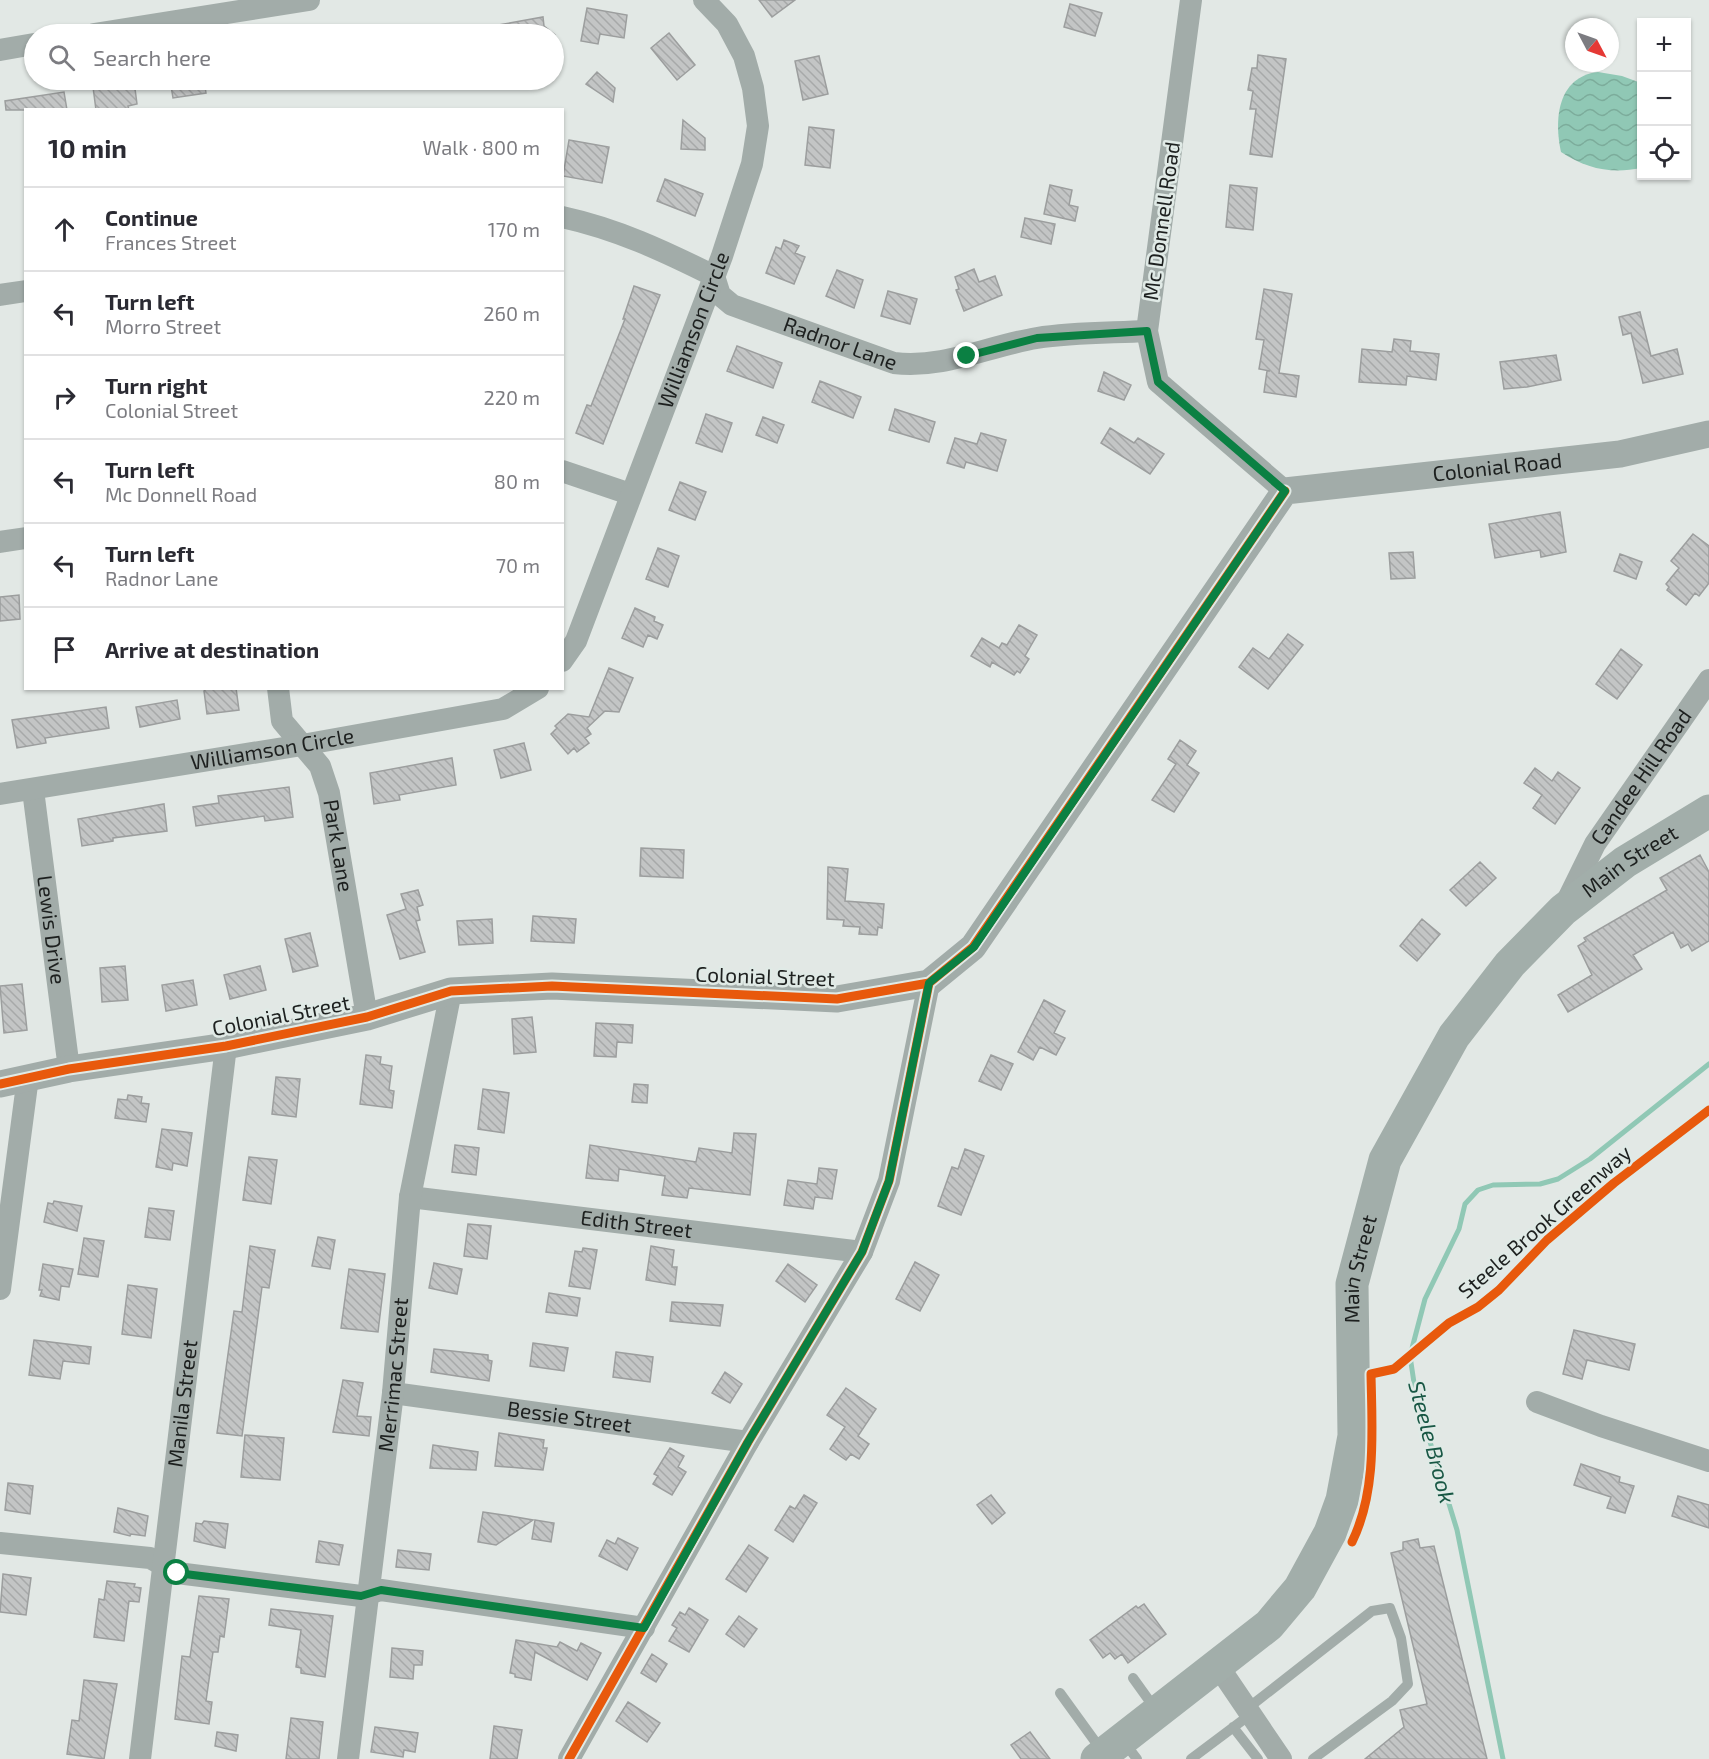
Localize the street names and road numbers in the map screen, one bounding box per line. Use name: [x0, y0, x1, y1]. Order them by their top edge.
street label: Mc Donnell Road: [1137, 140, 1184, 302]
street label: Williamson Circle: [652, 248, 734, 411]
street label: Radnor Lane: [780, 310, 901, 374]
street label: Colonial Road: [1431, 447, 1563, 486]
street label: Candee Hill Road: [1584, 704, 1696, 849]
street label: Williamson Circle: [189, 722, 356, 774]
street label: Park Lane: [319, 797, 360, 893]
street label: Main Street: [1576, 819, 1682, 902]
street label: Lewis Drive: [33, 874, 72, 986]
street label: Colonial Street: [695, 961, 835, 990]
street label: Colonial Street: [210, 989, 352, 1040]
street label: Steele Brook Greenway: [1453, 1139, 1635, 1303]
street label: Edith Street: [579, 1204, 694, 1242]
street label: Main Street: [1337, 1212, 1381, 1324]
street label: Merrimac Street: [372, 1296, 412, 1453]
street label: Manila Street: [161, 1338, 201, 1469]
street label: Bessie Street: [506, 1395, 633, 1437]

